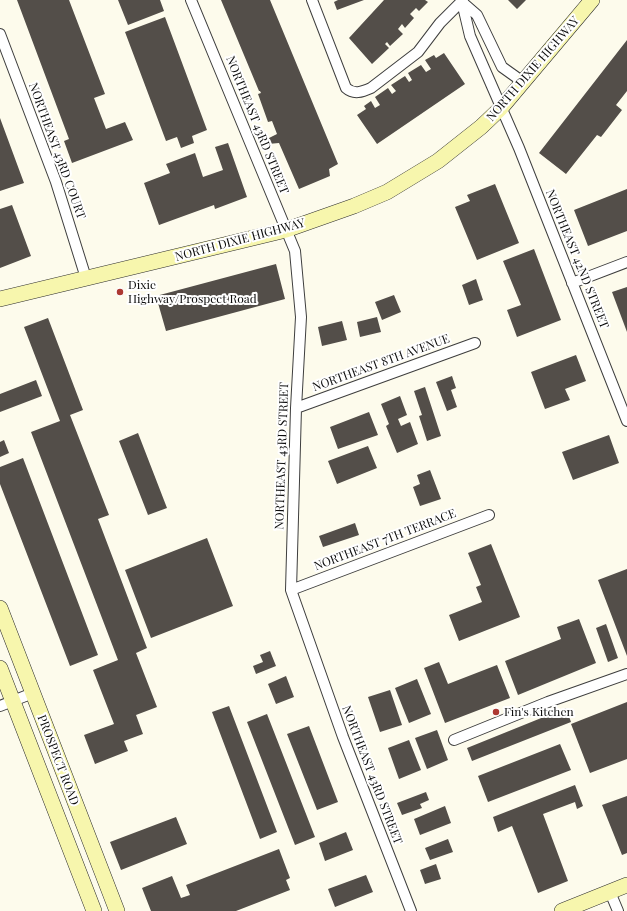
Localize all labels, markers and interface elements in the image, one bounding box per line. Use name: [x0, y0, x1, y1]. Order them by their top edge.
street label: NORTH DIXIE HIGHWAY: [484, 14, 582, 124]
street label: NORTHEAST 43RD STREET: [223, 54, 291, 196]
street label: NORTHEAST 43RD COURT: [26, 81, 88, 221]
street label: NORTHEAST 42ND STREET: [542, 187, 612, 331]
street label: NORTH DIXIE HIGHWAY: [174, 216, 306, 264]
place label: Dixie Highway/Prospect Road: [128, 278, 257, 306]
marker: Dixie Highway/Prospect Road: [115, 287, 125, 297]
street label: NORTHEAST 8TH AVENUE: [311, 331, 451, 395]
street label: NORTHEAST 43RD STREET: [272, 382, 292, 530]
street label: NORTHEAST 7TH TERRACE: [312, 506, 458, 574]
street label: NORTHEAST 43RD STREET: [339, 704, 405, 846]
place label: Fin's Kitchen: [504, 705, 574, 719]
marker: Fin's Kitchen: [491, 707, 501, 717]
street label: PROSPECT ROAD: [34, 713, 82, 807]

